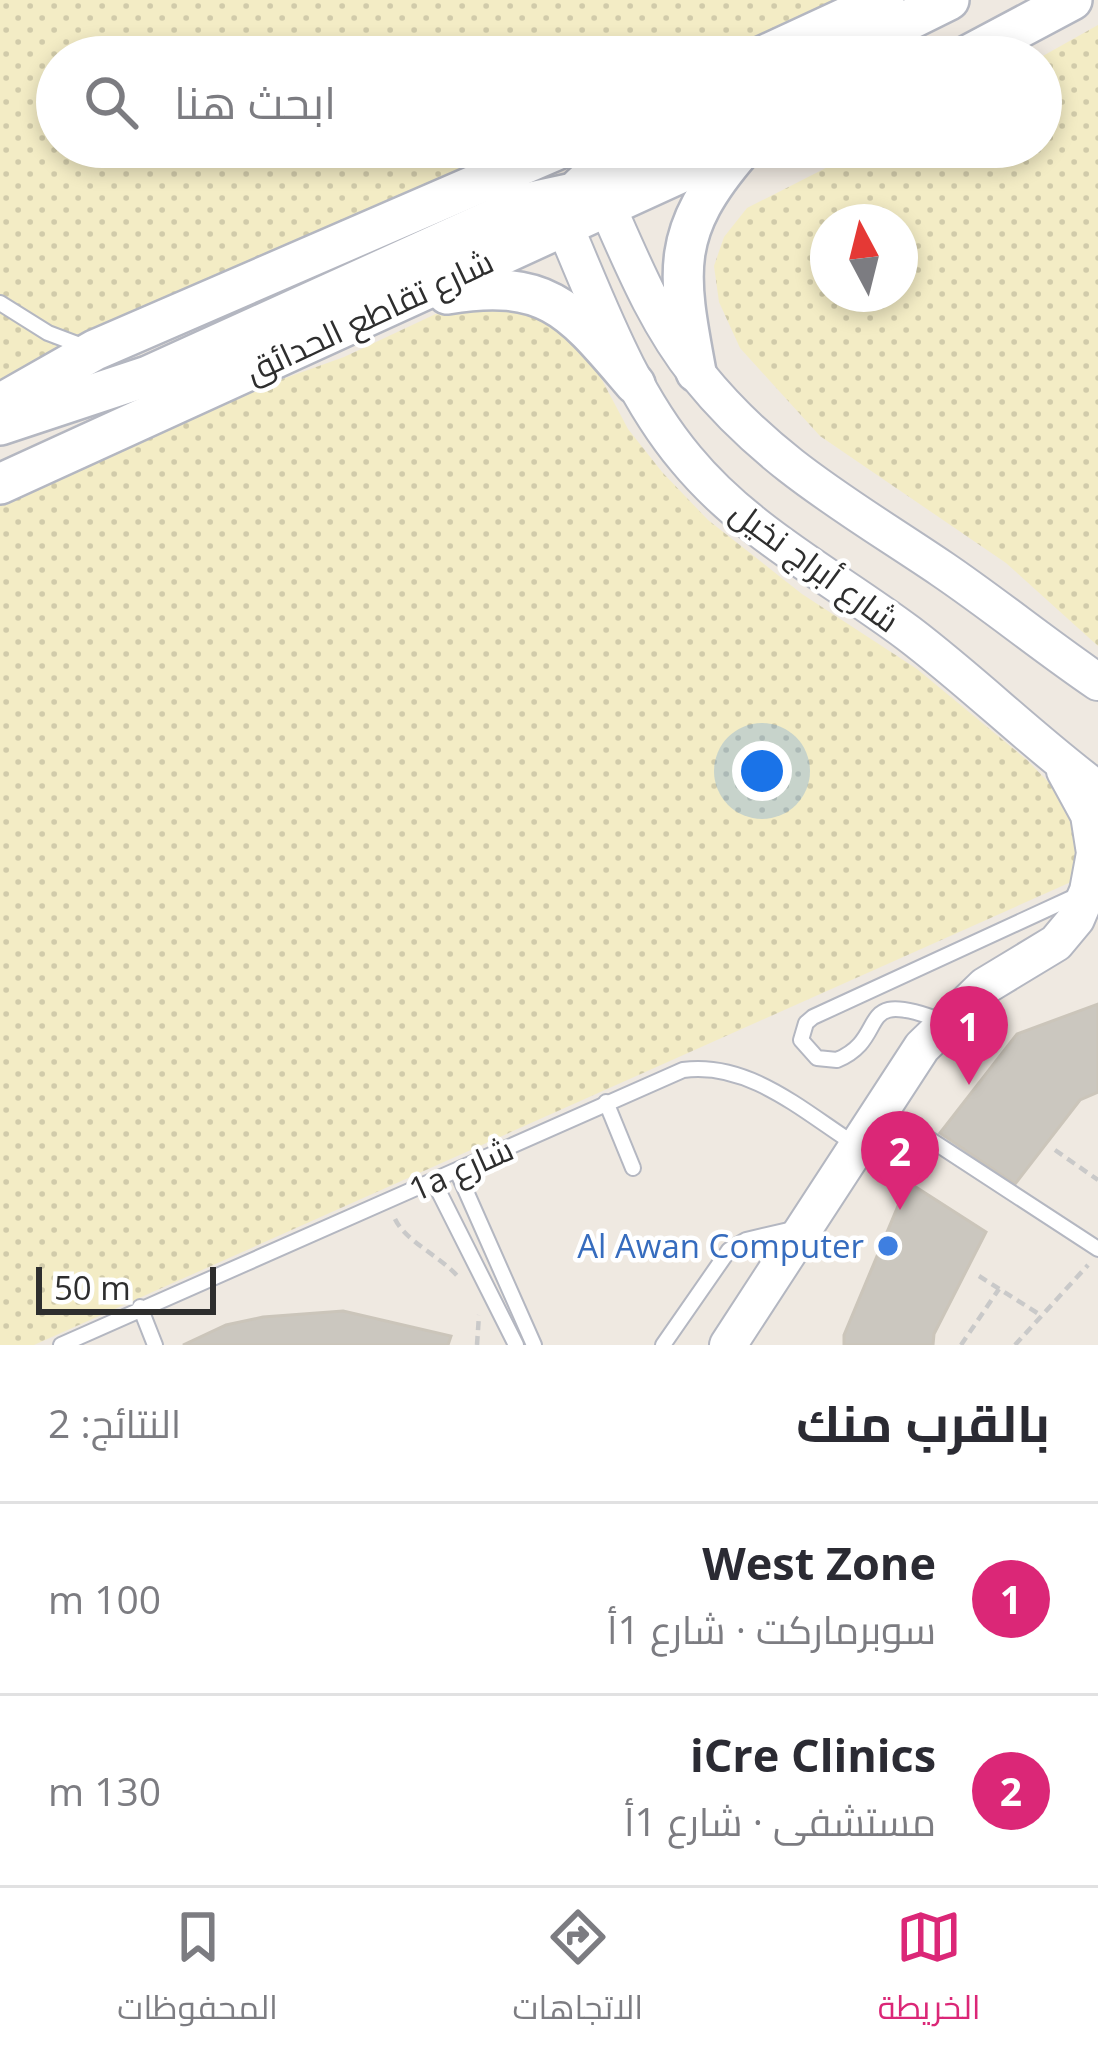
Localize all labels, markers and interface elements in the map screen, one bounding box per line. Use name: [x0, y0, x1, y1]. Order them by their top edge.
search box: [36, 36, 1062, 168]
icon: search: [78, 69, 144, 135]
text: ابحث هنا: [174, 71, 336, 132]
north arrow: [810, 204, 918, 312]
street label: شارع تقاطع الحدائق: [237, 238, 501, 394]
street label: شارع أبراج نخيل: [721, 489, 909, 643]
your location: [732, 741, 792, 801]
pin: 1: [930, 986, 1008, 1085]
pin: 2: [861, 1111, 939, 1210]
street label: 1a شارع: [402, 1126, 520, 1212]
place label: Al Awan Computer: [577, 1223, 864, 1268]
marker: Al Awan Computer: [875, 1233, 901, 1259]
scale bar: [36, 1261, 216, 1314]
text: 50 m: [54, 1265, 131, 1310]
text: بالقرب منك: [796, 1387, 1050, 1457]
text: النتائج: 2: [48, 1396, 181, 1449]
text: West Zone: [702, 1532, 936, 1593]
text: 100 m: [48, 1572, 161, 1625]
text: 1: [1000, 1572, 1022, 1625]
text: سوبرماركت · شارع 1أ: [607, 1602, 936, 1655]
text: iCre Clinics: [690, 1724, 936, 1785]
text: 130 m: [48, 1764, 161, 1817]
text: 2: [1000, 1764, 1022, 1817]
text: مستشفى · شارع 1أ: [624, 1794, 936, 1847]
tab: المحفوظات: [117, 1904, 278, 2038]
tab: الاتجاهات: [513, 1904, 643, 2038]
tab: الخريطة: [878, 1904, 981, 2038]

